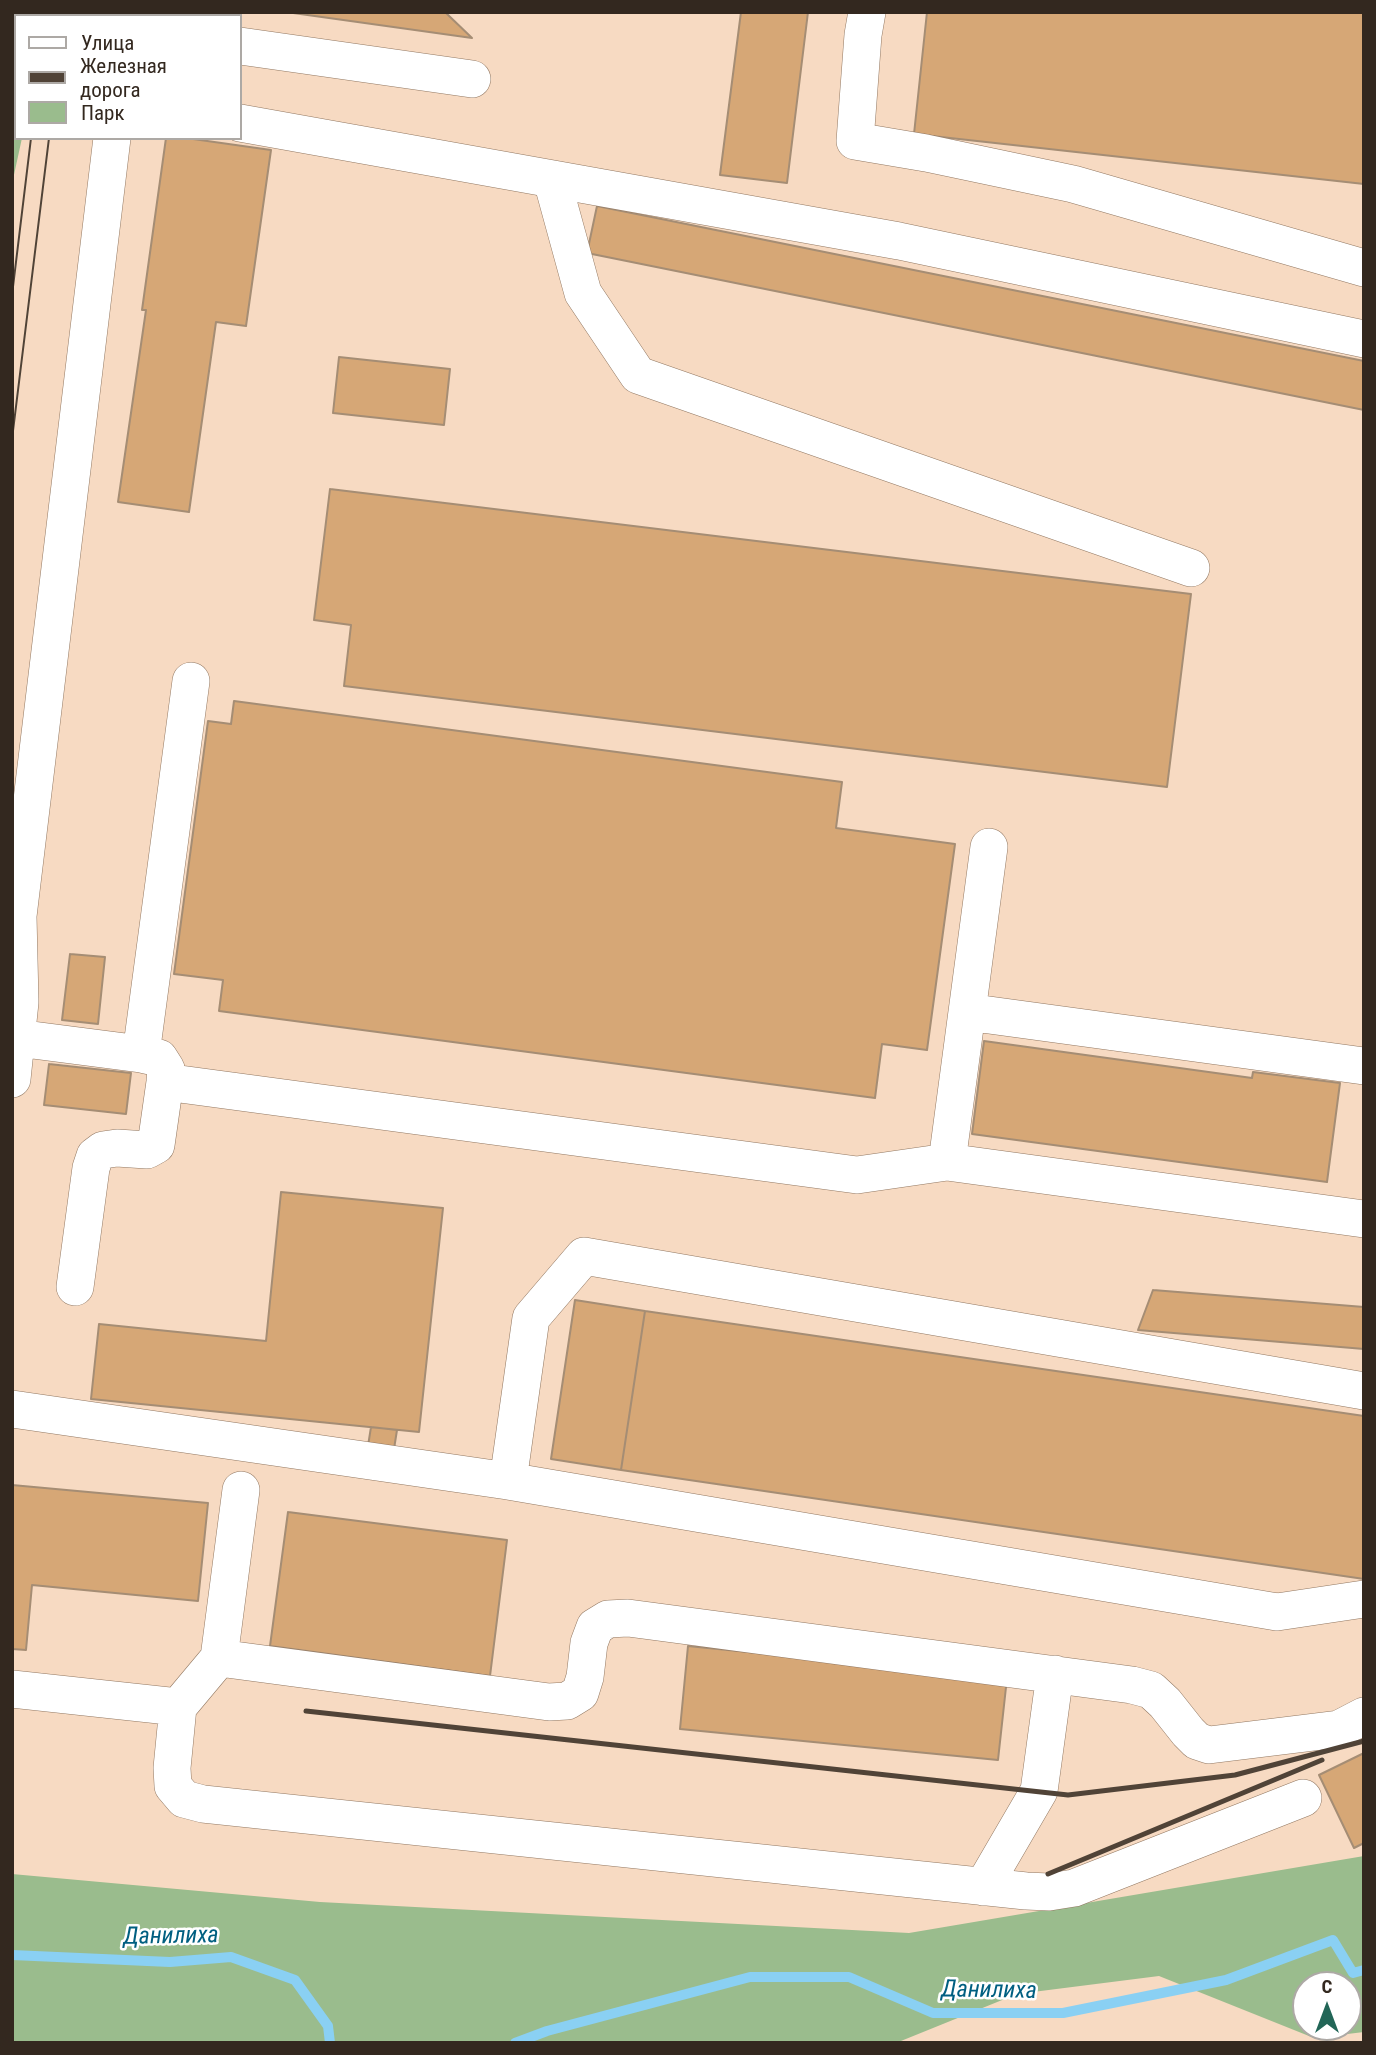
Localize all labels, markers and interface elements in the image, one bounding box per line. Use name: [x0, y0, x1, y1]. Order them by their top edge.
legend: [14, 14, 242, 140]
text: Улица: [81, 31, 134, 55]
text: Железная дорога: [80, 54, 167, 102]
text: Парк: [81, 101, 125, 125]
water label: Данилиха: [123, 1922, 219, 1952]
north arrow: [1292, 1971, 1362, 2041]
text: С: [1322, 1975, 1332, 1998]
water label: Данилиха: [941, 1976, 1037, 2006]

